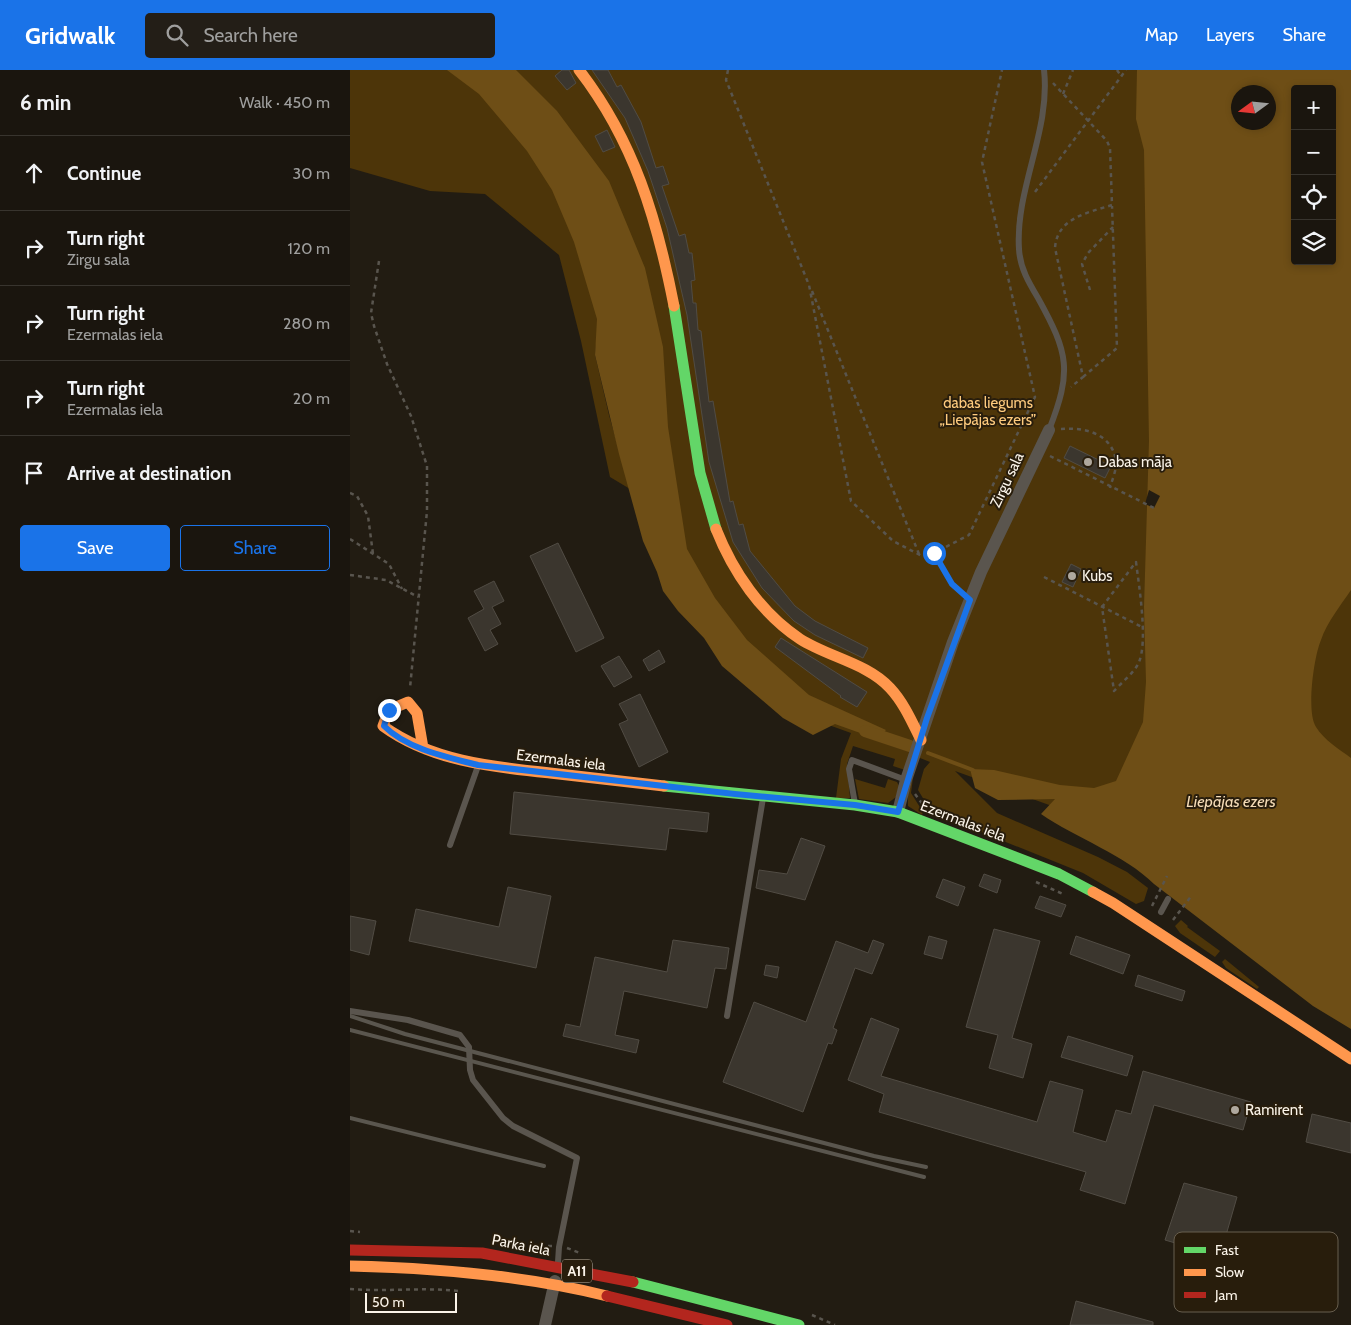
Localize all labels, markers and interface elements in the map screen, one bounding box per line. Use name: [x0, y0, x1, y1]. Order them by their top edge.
search box: [145, 13, 495, 58]
text: Gridwalk: [25, 21, 115, 50]
icon: search: [163, 21, 191, 49]
text: Search here: [203, 24, 298, 47]
text: Map: [1145, 24, 1178, 46]
text: Layers: [1206, 24, 1255, 46]
text: Share: [1283, 24, 1326, 46]
north arrow: [1231, 85, 1276, 130]
map controls: [1291, 85, 1336, 265]
button: +: [1291, 85, 1336, 130]
text: 6 min: [20, 90, 71, 115]
text: Walk · 450 m: [239, 93, 330, 112]
button: −: [1291, 130, 1336, 175]
icon: ahead: [20, 159, 48, 187]
text: Continue: [67, 162, 141, 185]
text: 30 m: [293, 164, 330, 183]
button: locate: [1291, 175, 1336, 220]
button: layers: [1291, 220, 1336, 265]
text: Turn right: [67, 227, 145, 250]
icon: right: [20, 234, 48, 262]
text: 120 m: [288, 239, 330, 258]
text: Zirgu sala: [67, 250, 130, 269]
text: Turn right: [67, 302, 145, 325]
icon: right: [20, 309, 48, 337]
text: 280 m: [283, 314, 330, 333]
text: Ezermalas iela: [67, 325, 163, 344]
text: Turn right: [67, 377, 145, 400]
icon: right: [20, 384, 48, 412]
text: 20 m: [293, 389, 330, 408]
park label: dabas liegums „Liepājas ezers”: [940, 394, 1036, 429]
text: Ezermalas iela: [67, 400, 163, 419]
street label: Zirgu sala: [986, 449, 1028, 510]
place label: Dabas māja: [1098, 453, 1173, 471]
marker: Dabas māja: [1082, 456, 1094, 468]
icon: arrive: [20, 459, 48, 487]
text: Arrive at destination: [67, 462, 231, 485]
button: Save: [20, 525, 170, 571]
button: Share: [180, 525, 330, 571]
route start: [923, 542, 946, 565]
place label: Kubs: [1082, 567, 1113, 585]
marker: Kubs: [1066, 570, 1078, 582]
route end: [378, 699, 401, 722]
street label: Ezermalas iela: [515, 746, 608, 775]
water label: Liepājas ezers: [1186, 792, 1276, 811]
street label: Ezermalas iela: [918, 796, 1009, 846]
place label: Ramirent: [1245, 1101, 1303, 1119]
marker: Ramirent: [1229, 1104, 1241, 1116]
street label: Parka iela: [490, 1231, 553, 1260]
legend: [1174, 1232, 1338, 1312]
text: Fast: [1215, 1241, 1239, 1259]
road number: A11: [562, 1260, 592, 1282]
text: Slow: [1215, 1263, 1244, 1281]
text: Jam: [1214, 1286, 1237, 1304]
scale bar: [365, 1290, 458, 1313]
text: 50 m: [372, 1293, 405, 1311]

